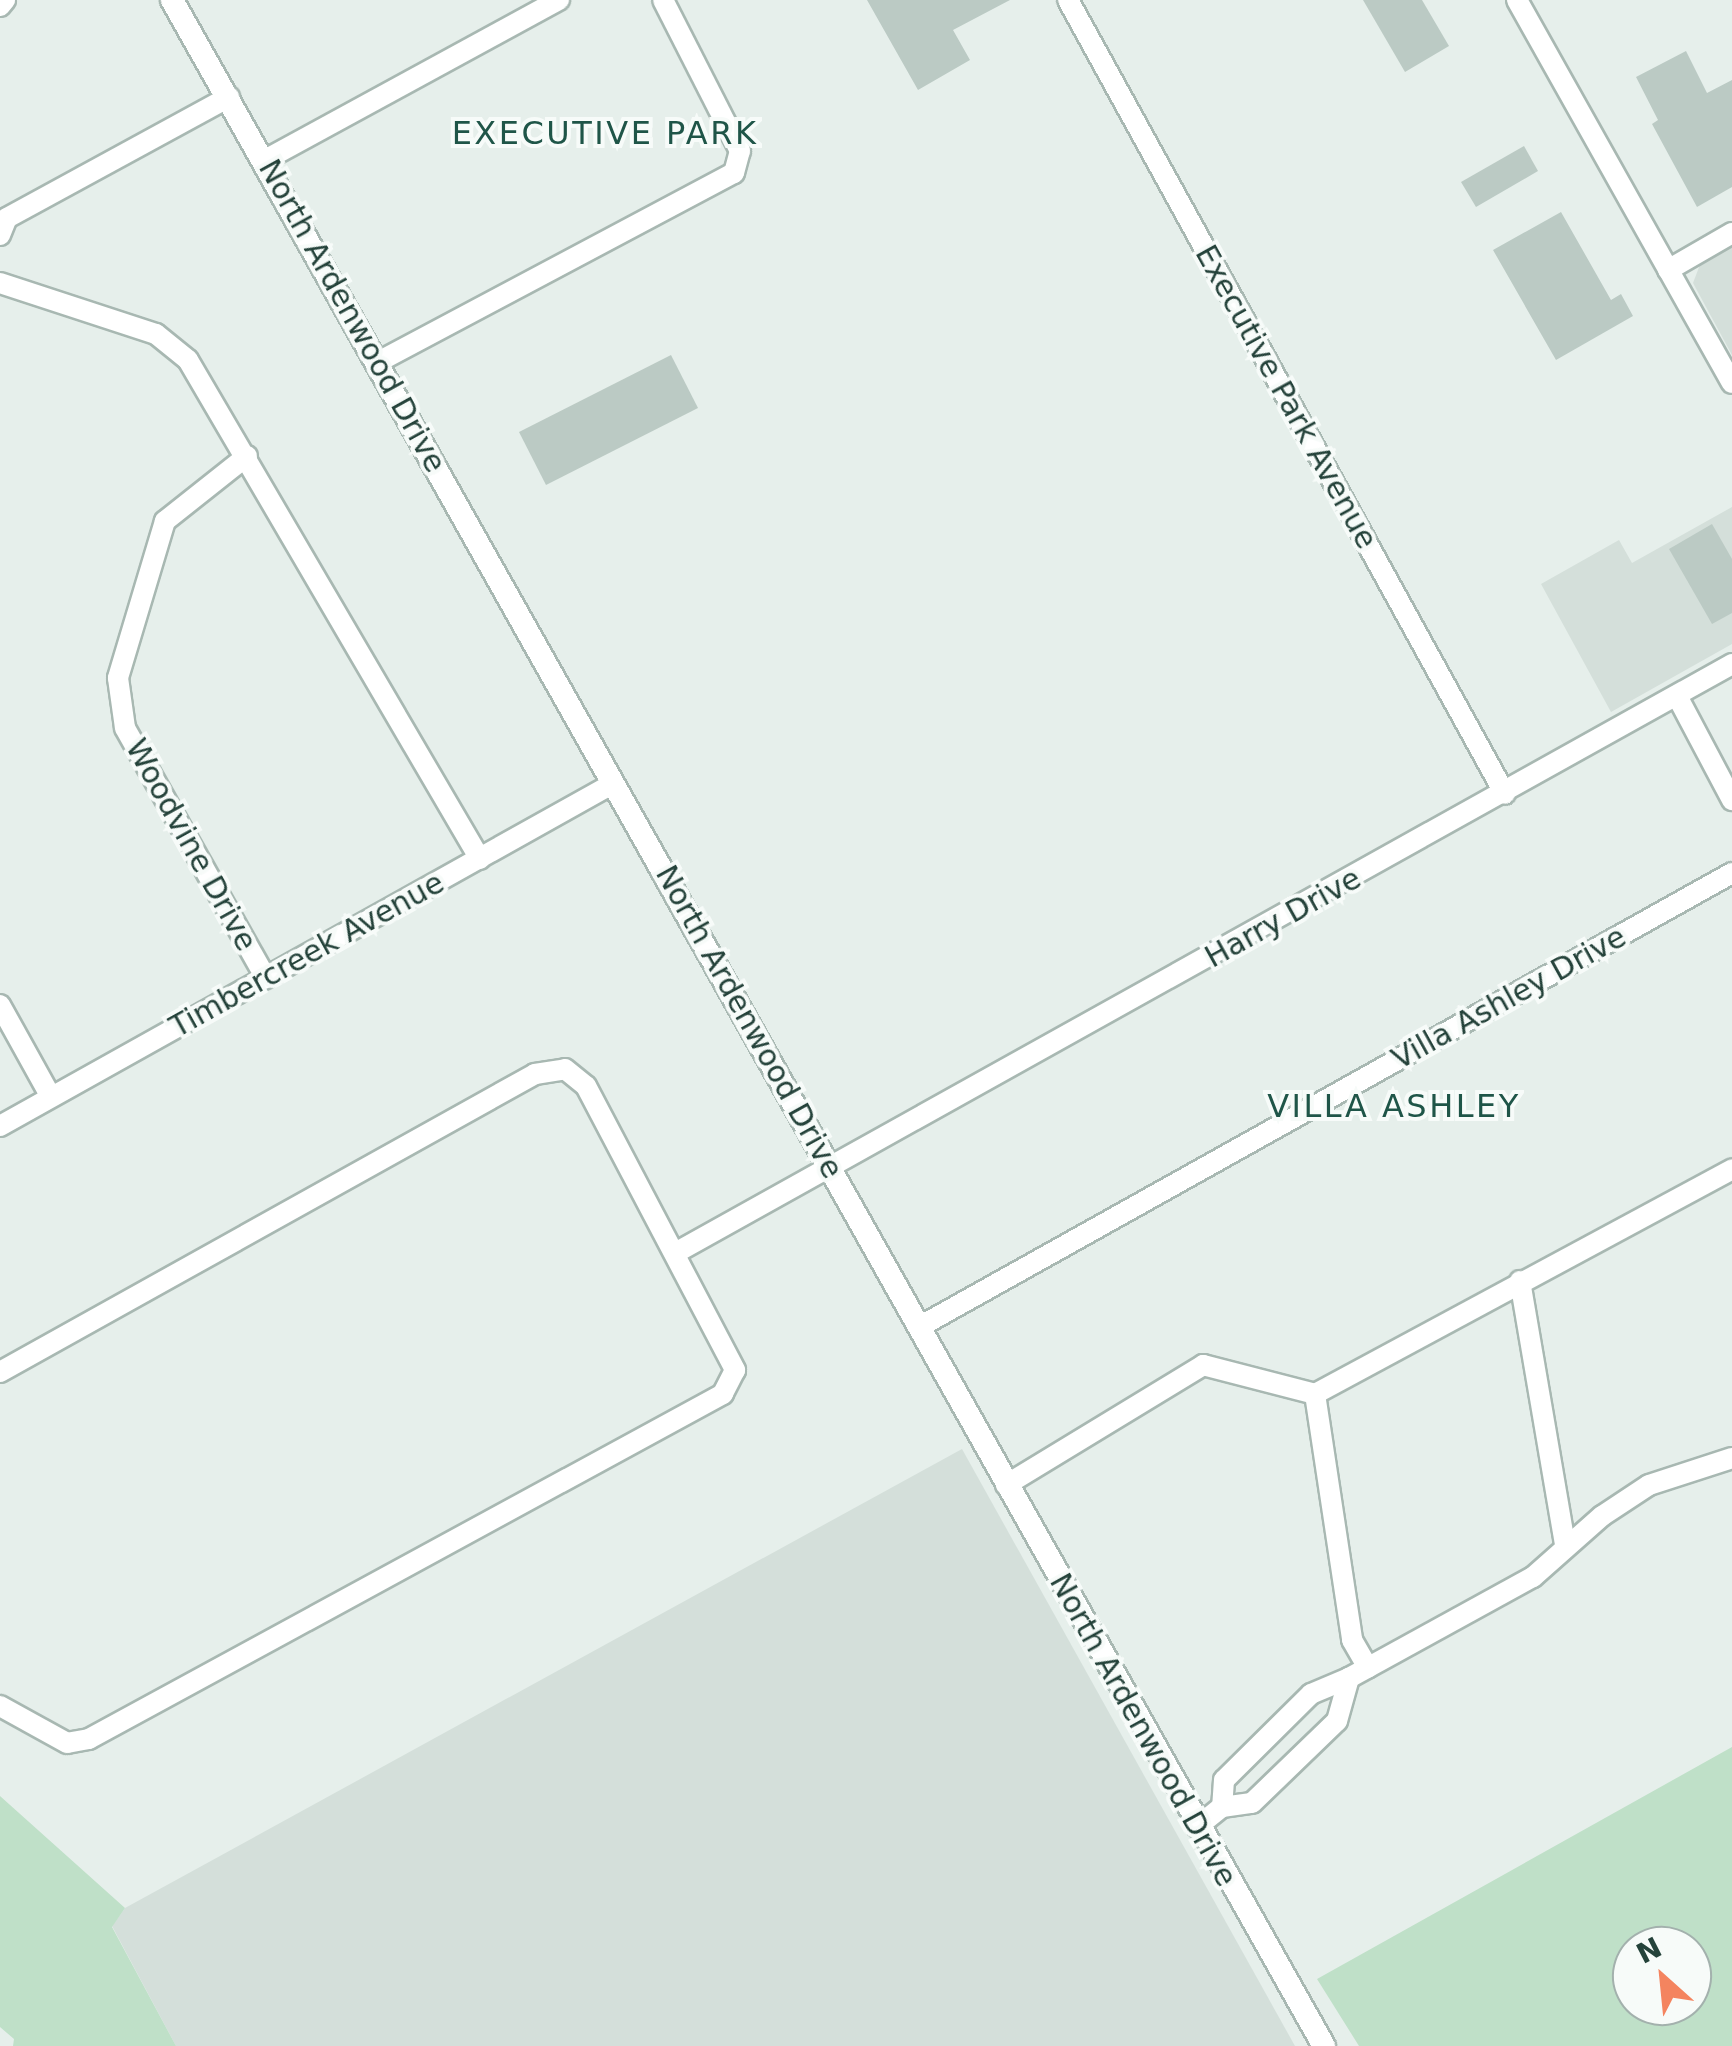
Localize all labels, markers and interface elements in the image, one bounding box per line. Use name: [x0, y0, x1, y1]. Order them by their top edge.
district label: EXECUTIVE PARK: [452, 114, 758, 152]
street label: North Ardenwood Drive: [251, 153, 453, 479]
street label: Executive Park Avenue: [1187, 239, 1385, 555]
street label: Woodvine Drive: [118, 733, 264, 957]
street label: North Ardenwood Drive: [648, 859, 850, 1185]
street label: Harry Drive: [1199, 860, 1367, 976]
street label: Timbercreek Avenue: [164, 865, 450, 1045]
street label: Villa Ashley Drive: [1386, 919, 1632, 1077]
district label: VILLA ASHLEY: [1267, 1087, 1521, 1125]
street label: North Ardenwood Drive: [1042, 1567, 1244, 1893]
north arrow: [1612, 1926, 1712, 2026]
text: N: [1631, 1931, 1667, 1971]

